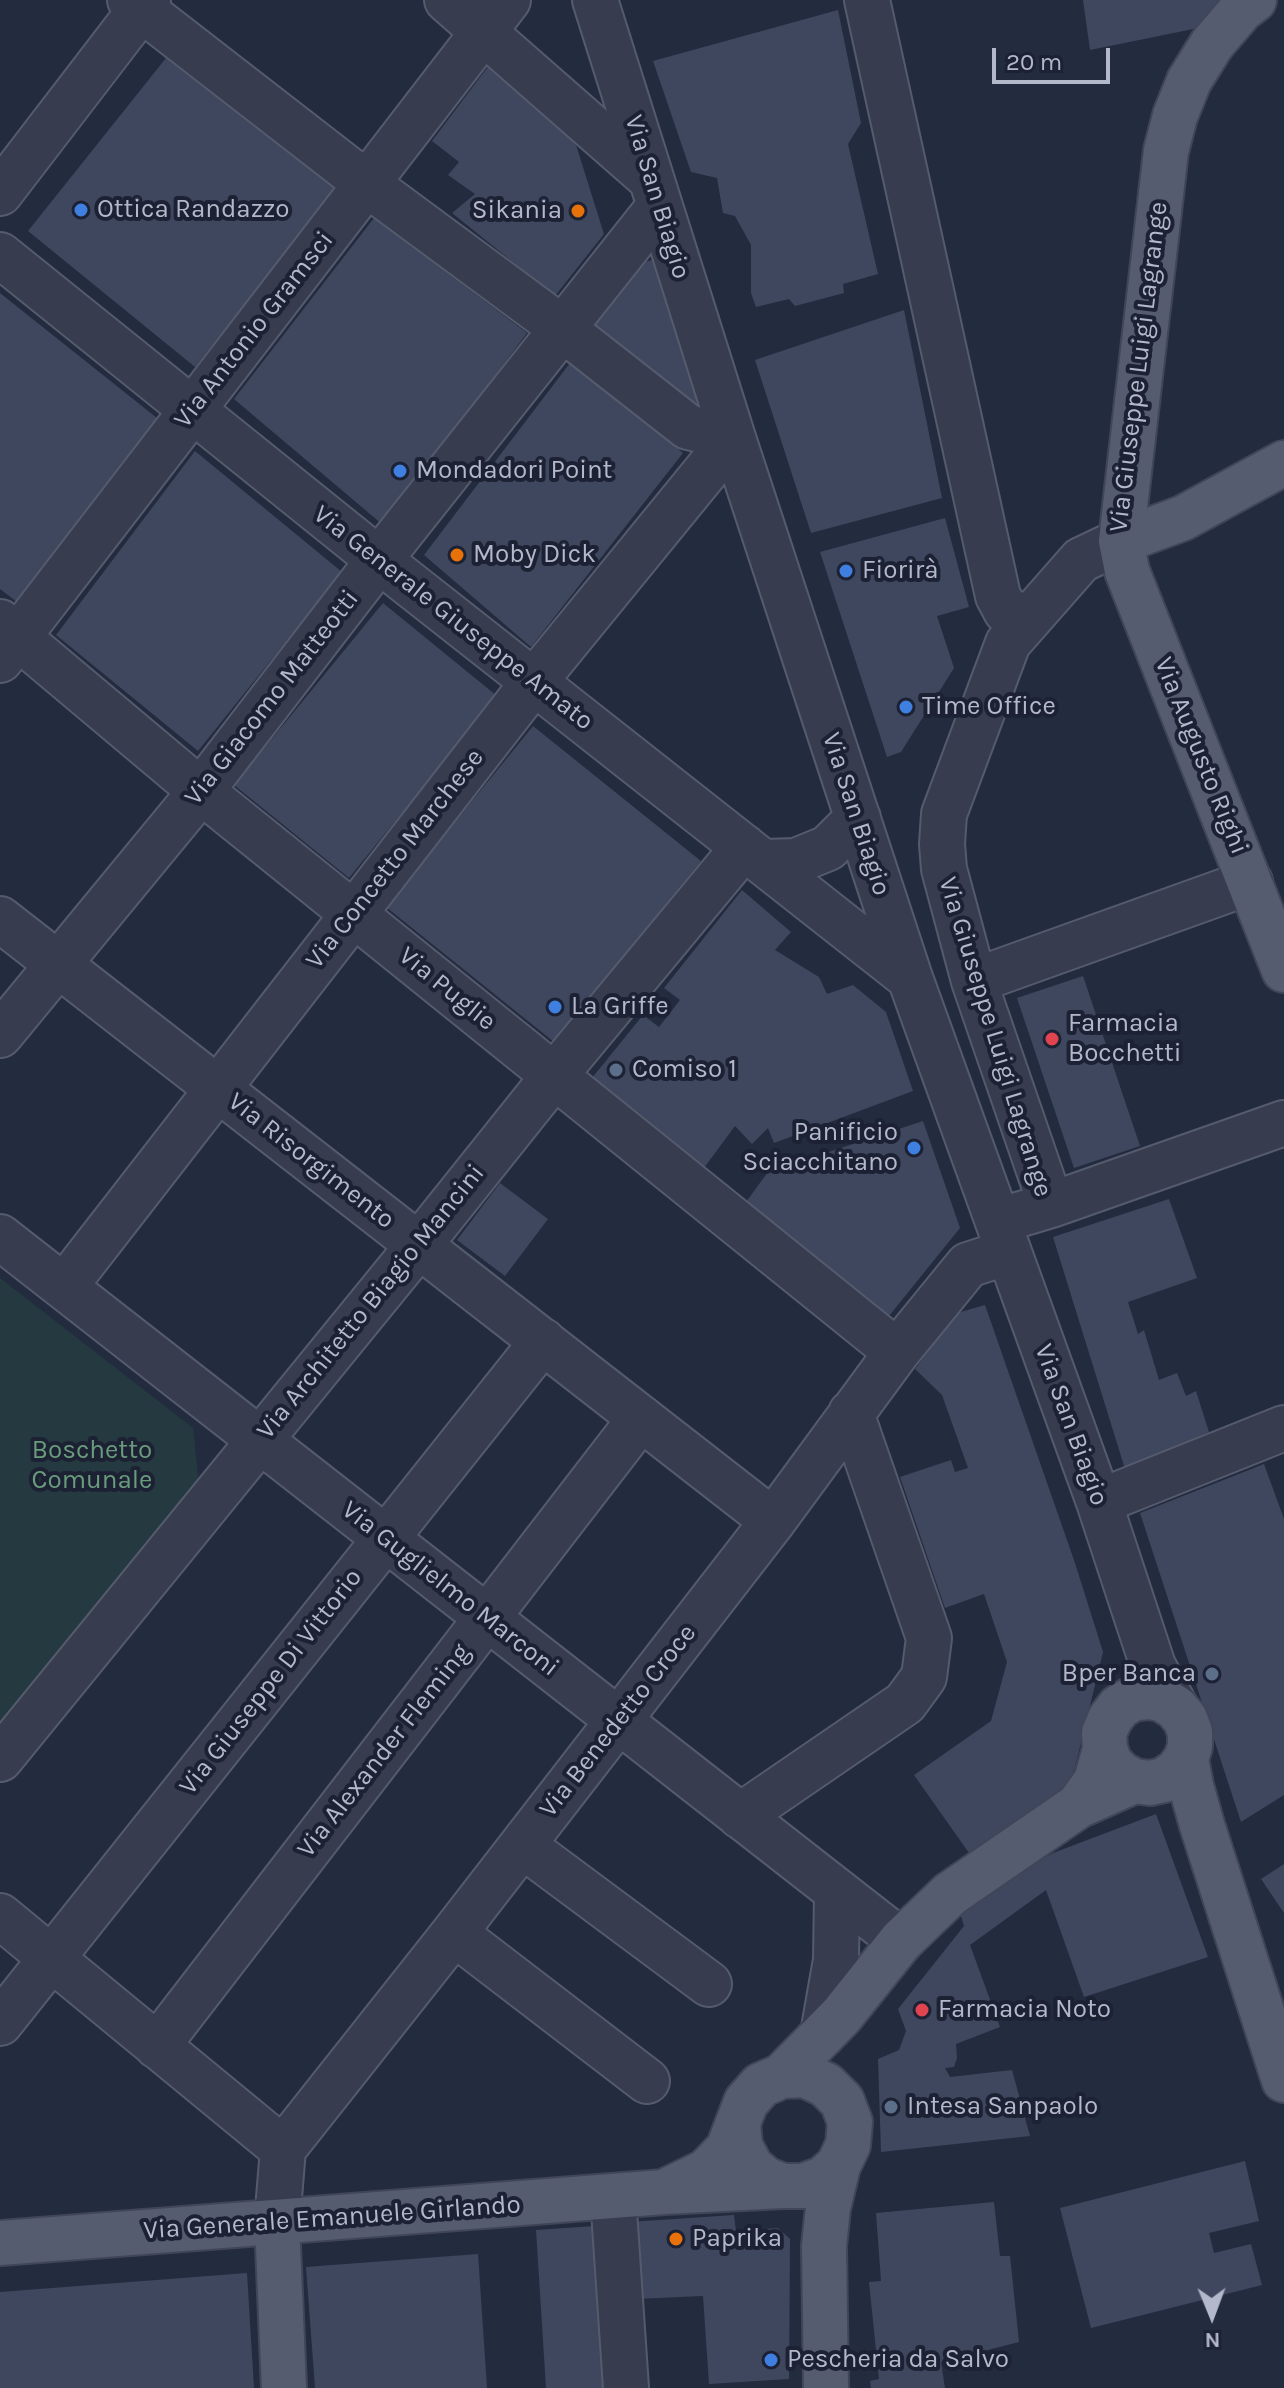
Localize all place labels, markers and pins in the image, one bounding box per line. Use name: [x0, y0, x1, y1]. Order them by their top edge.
place label: Ottica Randazzo: [97, 194, 290, 226]
place label: Sikania: [472, 195, 562, 227]
marker: Ottica Randazzo: [72, 201, 90, 219]
marker: Sikania: [569, 202, 587, 220]
place label: Mondadori Point: [416, 455, 612, 487]
marker: Mondadori Point: [391, 462, 409, 480]
place label: Moby Dick: [473, 539, 596, 571]
marker: Moby Dick: [448, 546, 466, 564]
place label: Fiorirà: [862, 555, 938, 587]
marker: Fiorirà: [837, 562, 855, 580]
place label: Time Office: [922, 691, 1056, 723]
marker: Time Office: [897, 698, 915, 716]
place label: La Griffe: [571, 991, 669, 1023]
marker: La Griffe: [546, 998, 564, 1016]
place label: Farmacia Bocchetti: [1068, 1008, 1182, 1070]
marker: Farmacia Bocchetti: [1043, 1030, 1061, 1048]
place label: Comiso 1: [632, 1054, 737, 1086]
marker: Comiso 1: [607, 1061, 625, 1079]
place label: Panificio Sciacchitano: [743, 1117, 898, 1178]
marker: Panificio Sciacchitano: [905, 1139, 923, 1157]
place label: Bper Banca: [1062, 1658, 1196, 1690]
marker: Bper Banca: [1203, 1665, 1221, 1683]
place label: Farmacia Noto: [938, 1994, 1111, 2026]
marker: Farmacia Noto: [913, 2001, 931, 2019]
place label: Intesa Sanpaolo: [907, 2091, 1098, 2123]
marker: Intesa Sanpaolo: [882, 2098, 900, 2116]
place label: Paprika: [692, 2223, 782, 2255]
marker: Paprika: [667, 2230, 685, 2248]
place label: Pescheria da Salvo: [787, 2344, 1009, 2376]
marker: Pescheria da Salvo: [762, 2351, 780, 2369]

